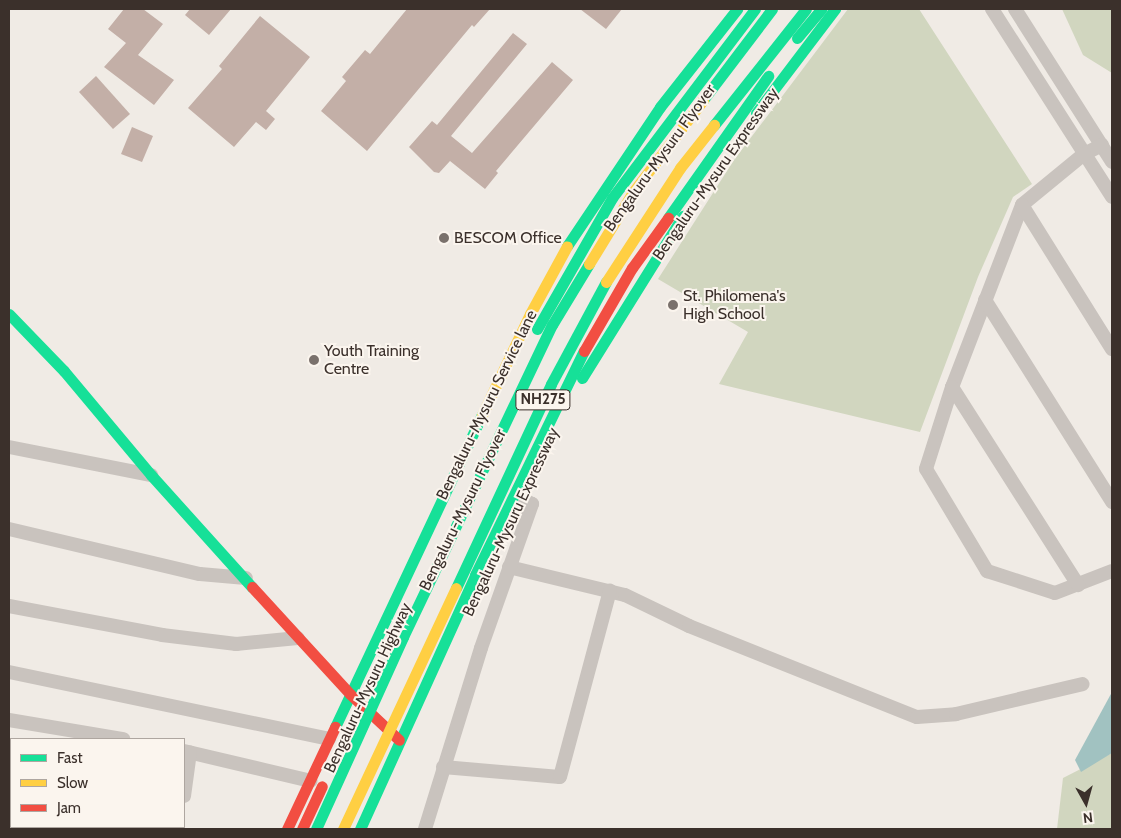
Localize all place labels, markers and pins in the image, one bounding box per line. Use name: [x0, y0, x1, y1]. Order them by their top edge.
place label: BESCOM Office: [454, 228, 562, 248]
marker: BESCOM Office: [438, 232, 450, 244]
place label: St. Philomena's High School: [683, 286, 786, 324]
marker: St. Philomena's High School: [667, 299, 679, 311]
place label: Youth Training Centre: [324, 341, 419, 379]
marker: Youth Training Centre: [308, 354, 320, 366]

